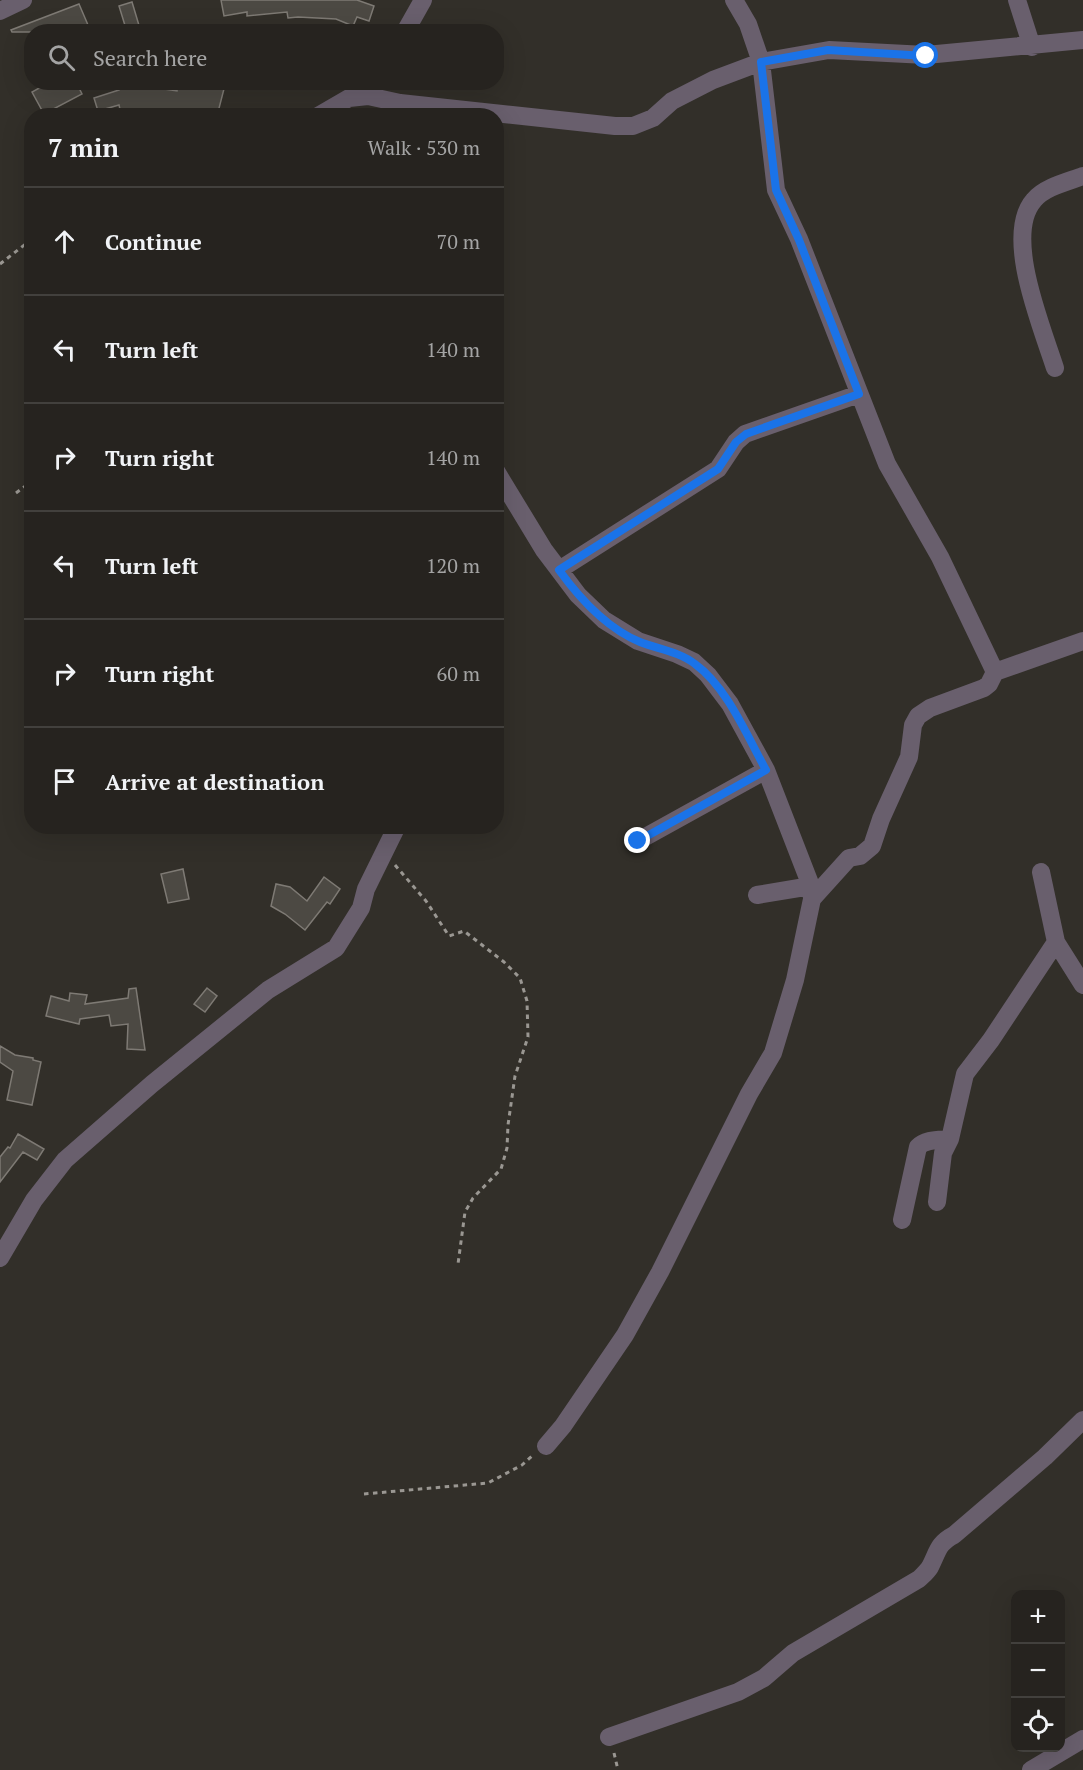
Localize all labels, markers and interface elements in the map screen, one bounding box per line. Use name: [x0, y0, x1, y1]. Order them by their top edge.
search box: [24, 24, 504, 90]
icon: search: [45, 41, 78, 74]
route start: [912, 42, 938, 68]
text: Search here: [93, 43, 207, 72]
text: 7 min: [48, 130, 119, 164]
text: Walk · 530 m: [368, 134, 480, 161]
icon: ahead: [48, 225, 81, 258]
text: Continue: [105, 227, 202, 256]
text: 70 m: [437, 228, 480, 255]
icon: left: [48, 333, 81, 366]
text: Turn left: [105, 335, 198, 364]
text: 140 m: [426, 336, 480, 363]
icon: right: [48, 441, 81, 474]
text: Turn right: [105, 443, 214, 472]
text: 140 m: [426, 444, 480, 471]
icon: left: [48, 549, 81, 582]
text: Turn left: [105, 551, 198, 580]
text: 120 m: [426, 552, 480, 579]
icon: right: [48, 657, 81, 690]
text: Turn right: [105, 659, 214, 688]
text: 60 m: [437, 660, 480, 687]
icon: arrive: [48, 765, 81, 798]
text: Arrive at destination: [105, 767, 324, 796]
route end: [624, 827, 650, 853]
map controls: [1011, 1590, 1065, 1752]
button: +: [1011, 1590, 1065, 1644]
button: −: [1011, 1644, 1065, 1698]
button: locate: [1011, 1698, 1065, 1752]

